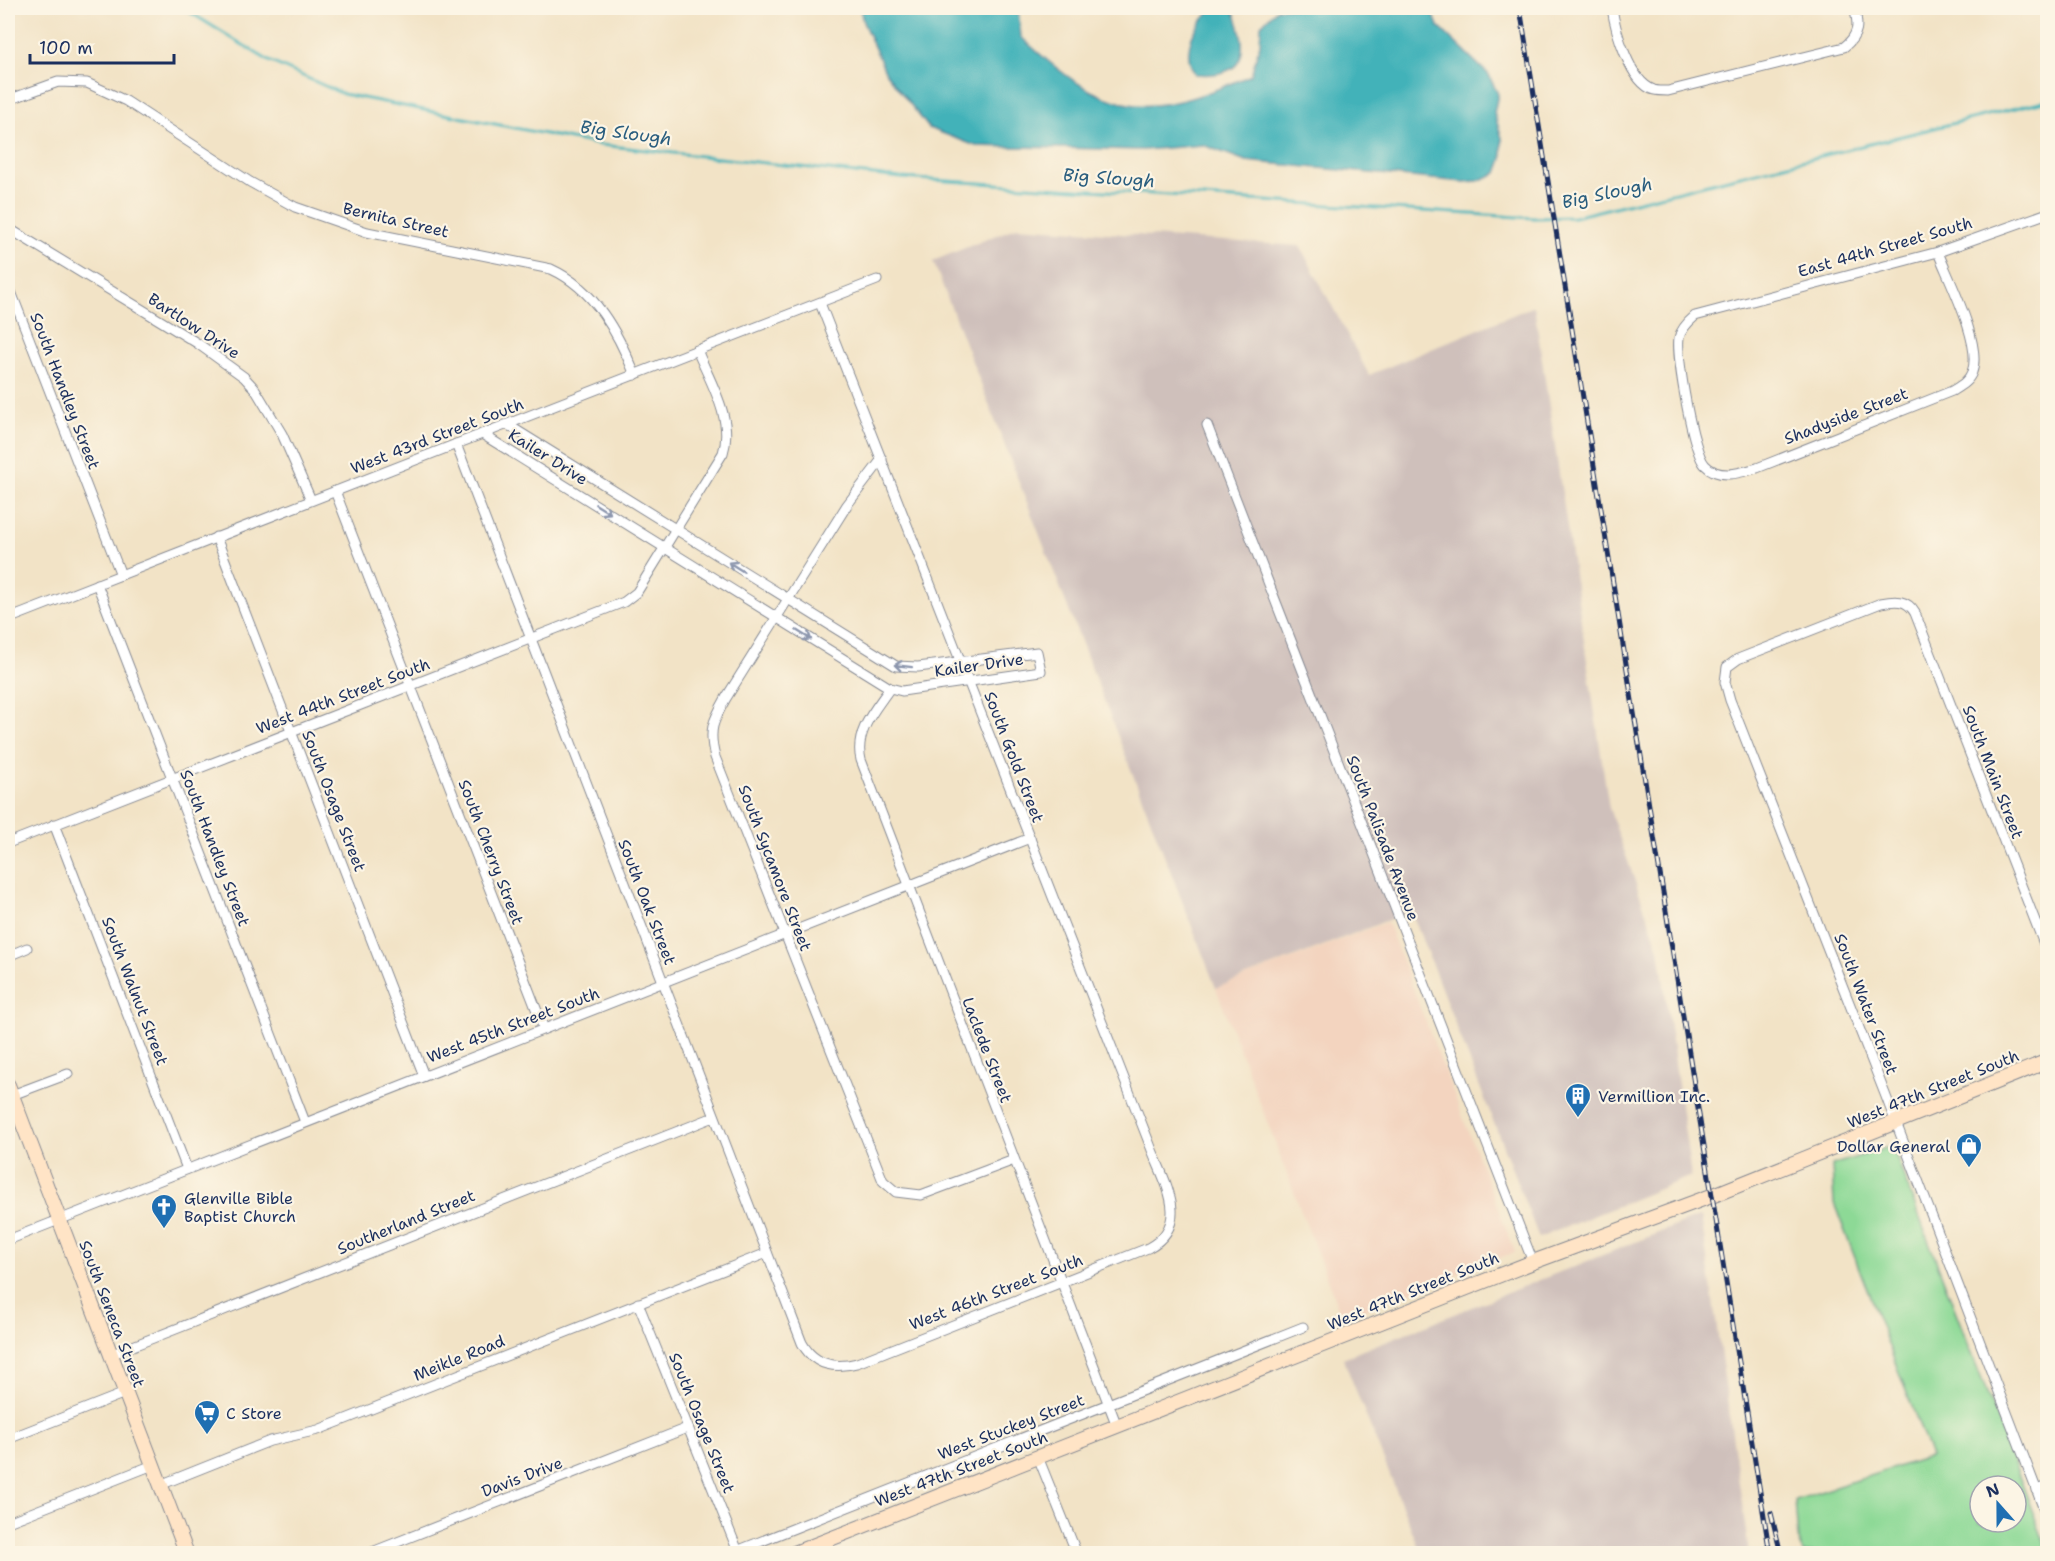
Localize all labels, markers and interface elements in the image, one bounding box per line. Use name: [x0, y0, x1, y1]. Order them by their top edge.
scale bar: [30, 27, 174, 65]
text: 100 m: [39, 36, 93, 60]
water label: Big Slough: [579, 115, 673, 151]
water label: Big Slough: [1062, 163, 1156, 193]
water label: Big Slough: [1559, 172, 1655, 214]
street label: Bernita Street: [341, 198, 451, 242]
street label: East 44th Street South: [1795, 212, 1975, 282]
street label: Bartlow Drive: [144, 288, 244, 364]
street label: South Handley Street: [25, 310, 105, 472]
street label: Shadyside Street: [1781, 383, 1911, 449]
street label: West 43rd Street South: [347, 393, 527, 479]
street label: Kailer Drive: [504, 424, 592, 490]
one-way arrow: [594, 504, 611, 516]
one-way arrow: [728, 561, 745, 573]
one-way arrow: [795, 629, 812, 641]
street label: Kailer Drive: [933, 648, 1025, 682]
street label: West 44th Street South: [253, 653, 433, 739]
one-way arrow: [894, 660, 913, 671]
street label: South Gold Street: [979, 688, 1049, 826]
street label: South Main Street: [1958, 702, 2028, 842]
street label: South Osage Street: [297, 727, 371, 875]
street label: South Palisade Avenue: [1342, 752, 1424, 924]
street label: South Handley Street: [175, 767, 255, 929]
street label: South Cherry Street: [454, 776, 528, 928]
street label: South Sycamore Street: [734, 782, 816, 954]
street label: South Oak Street: [613, 836, 681, 968]
street label: South Walnut Street: [97, 914, 173, 1068]
street label: South Water Street: [1829, 930, 1903, 1078]
street label: West 45th Street South: [424, 982, 602, 1068]
street label: Laclede Street: [957, 994, 1017, 1106]
street label: West 47th Street South: [1844, 1045, 2022, 1133]
building icon: Vermillion Inc.: [1563, 1081, 1593, 1119]
place label: Vermillion Inc.: [1598, 1086, 1710, 1107]
shop icon: Dollar General: [1954, 1131, 1984, 1169]
place label: Dollar General: [1837, 1136, 1950, 1157]
street label: Southerland Street: [334, 1185, 478, 1259]
place label: Glenville Bible Baptist Church: [184, 1188, 296, 1227]
church icon: Glenville Bible Baptist Church: [149, 1192, 179, 1230]
street label: South Seneca Street: [74, 1237, 150, 1391]
street label: West 47th Street South: [1324, 1247, 1502, 1335]
street label: West 46th Street South: [906, 1249, 1086, 1335]
street label: Meikle Road: [410, 1330, 508, 1386]
street label: South Osage Street: [664, 1350, 740, 1496]
street label: West Stuckey Street: [935, 1389, 1087, 1465]
supermarket icon: C Store: [192, 1398, 222, 1436]
place label: C Store: [226, 1403, 282, 1424]
street label: West 47th Street South: [871, 1426, 1051, 1512]
street label: Davis Drive: [479, 1452, 565, 1502]
north arrow: [1968, 1474, 2028, 1534]
text: N: [1983, 1478, 2002, 1503]

